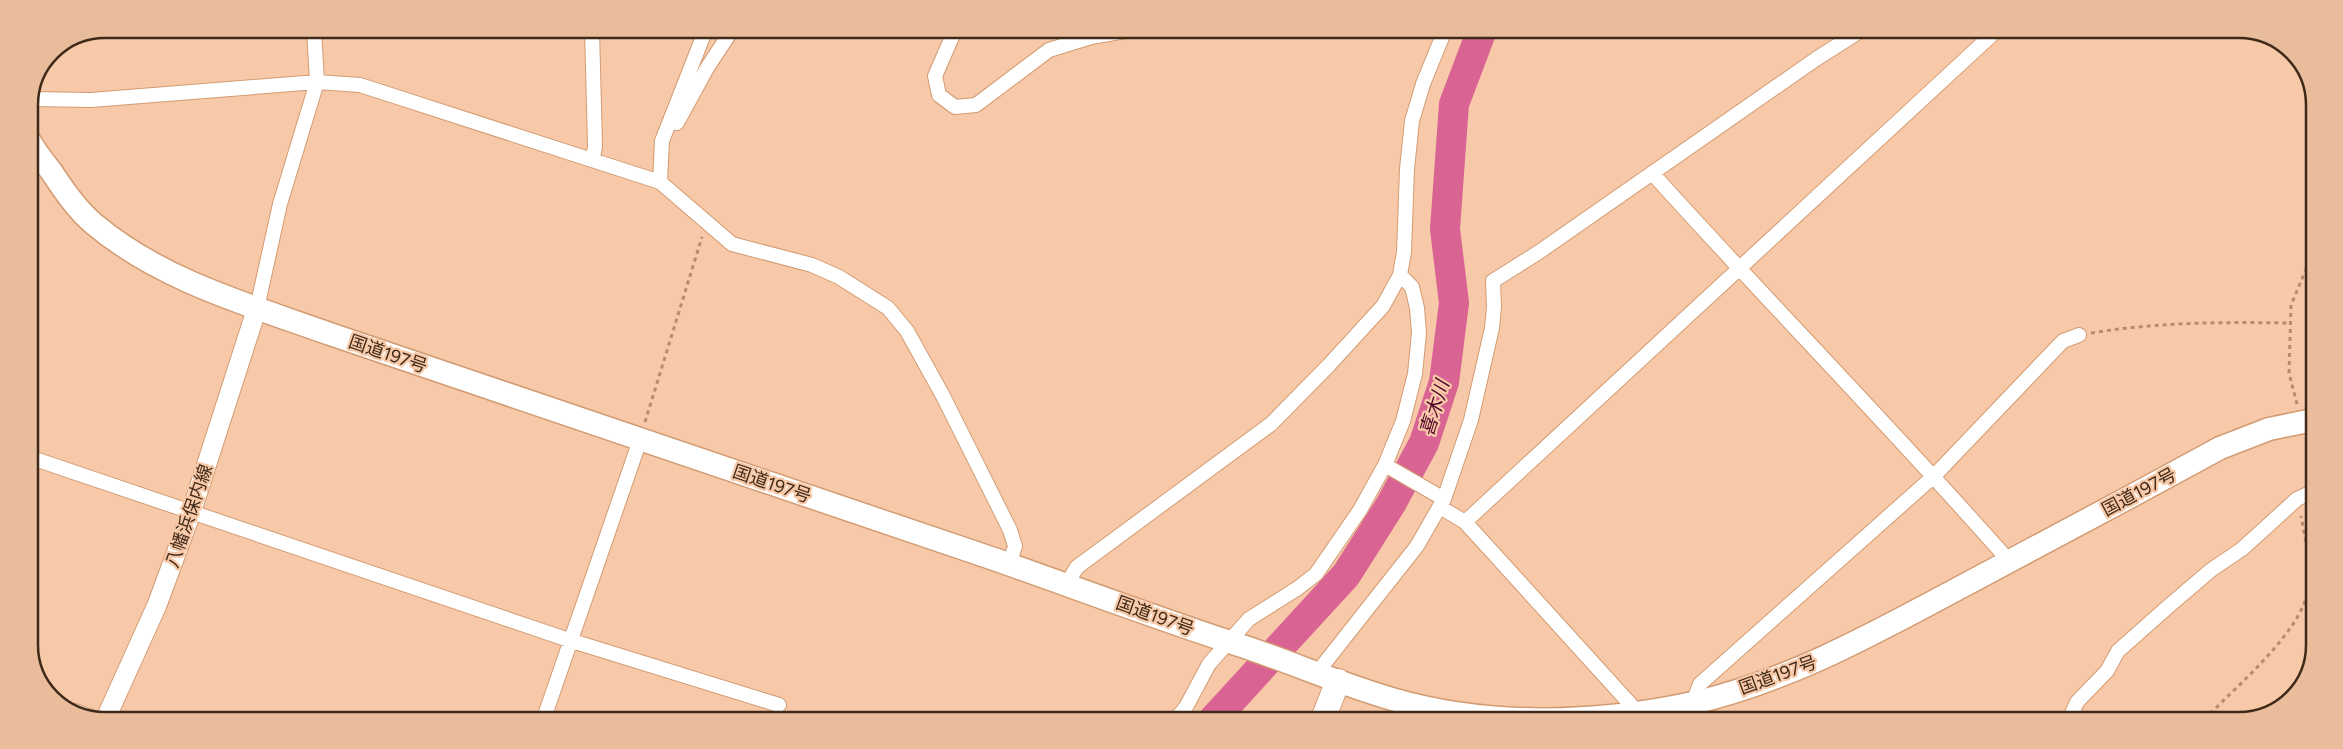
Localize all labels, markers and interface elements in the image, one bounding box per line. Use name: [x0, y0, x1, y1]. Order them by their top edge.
street label: 国道197号: [346, 330, 430, 378]
water label: 喜木川: [1415, 376, 1454, 439]
street label: 国道197号: [730, 460, 814, 508]
street label: 八幡浜保内線: [161, 461, 217, 571]
street label: 国道197号: [2098, 463, 2180, 521]
street label: 国道197号: [1113, 592, 1197, 640]
street label: 国道197号: [1736, 651, 1820, 699]

